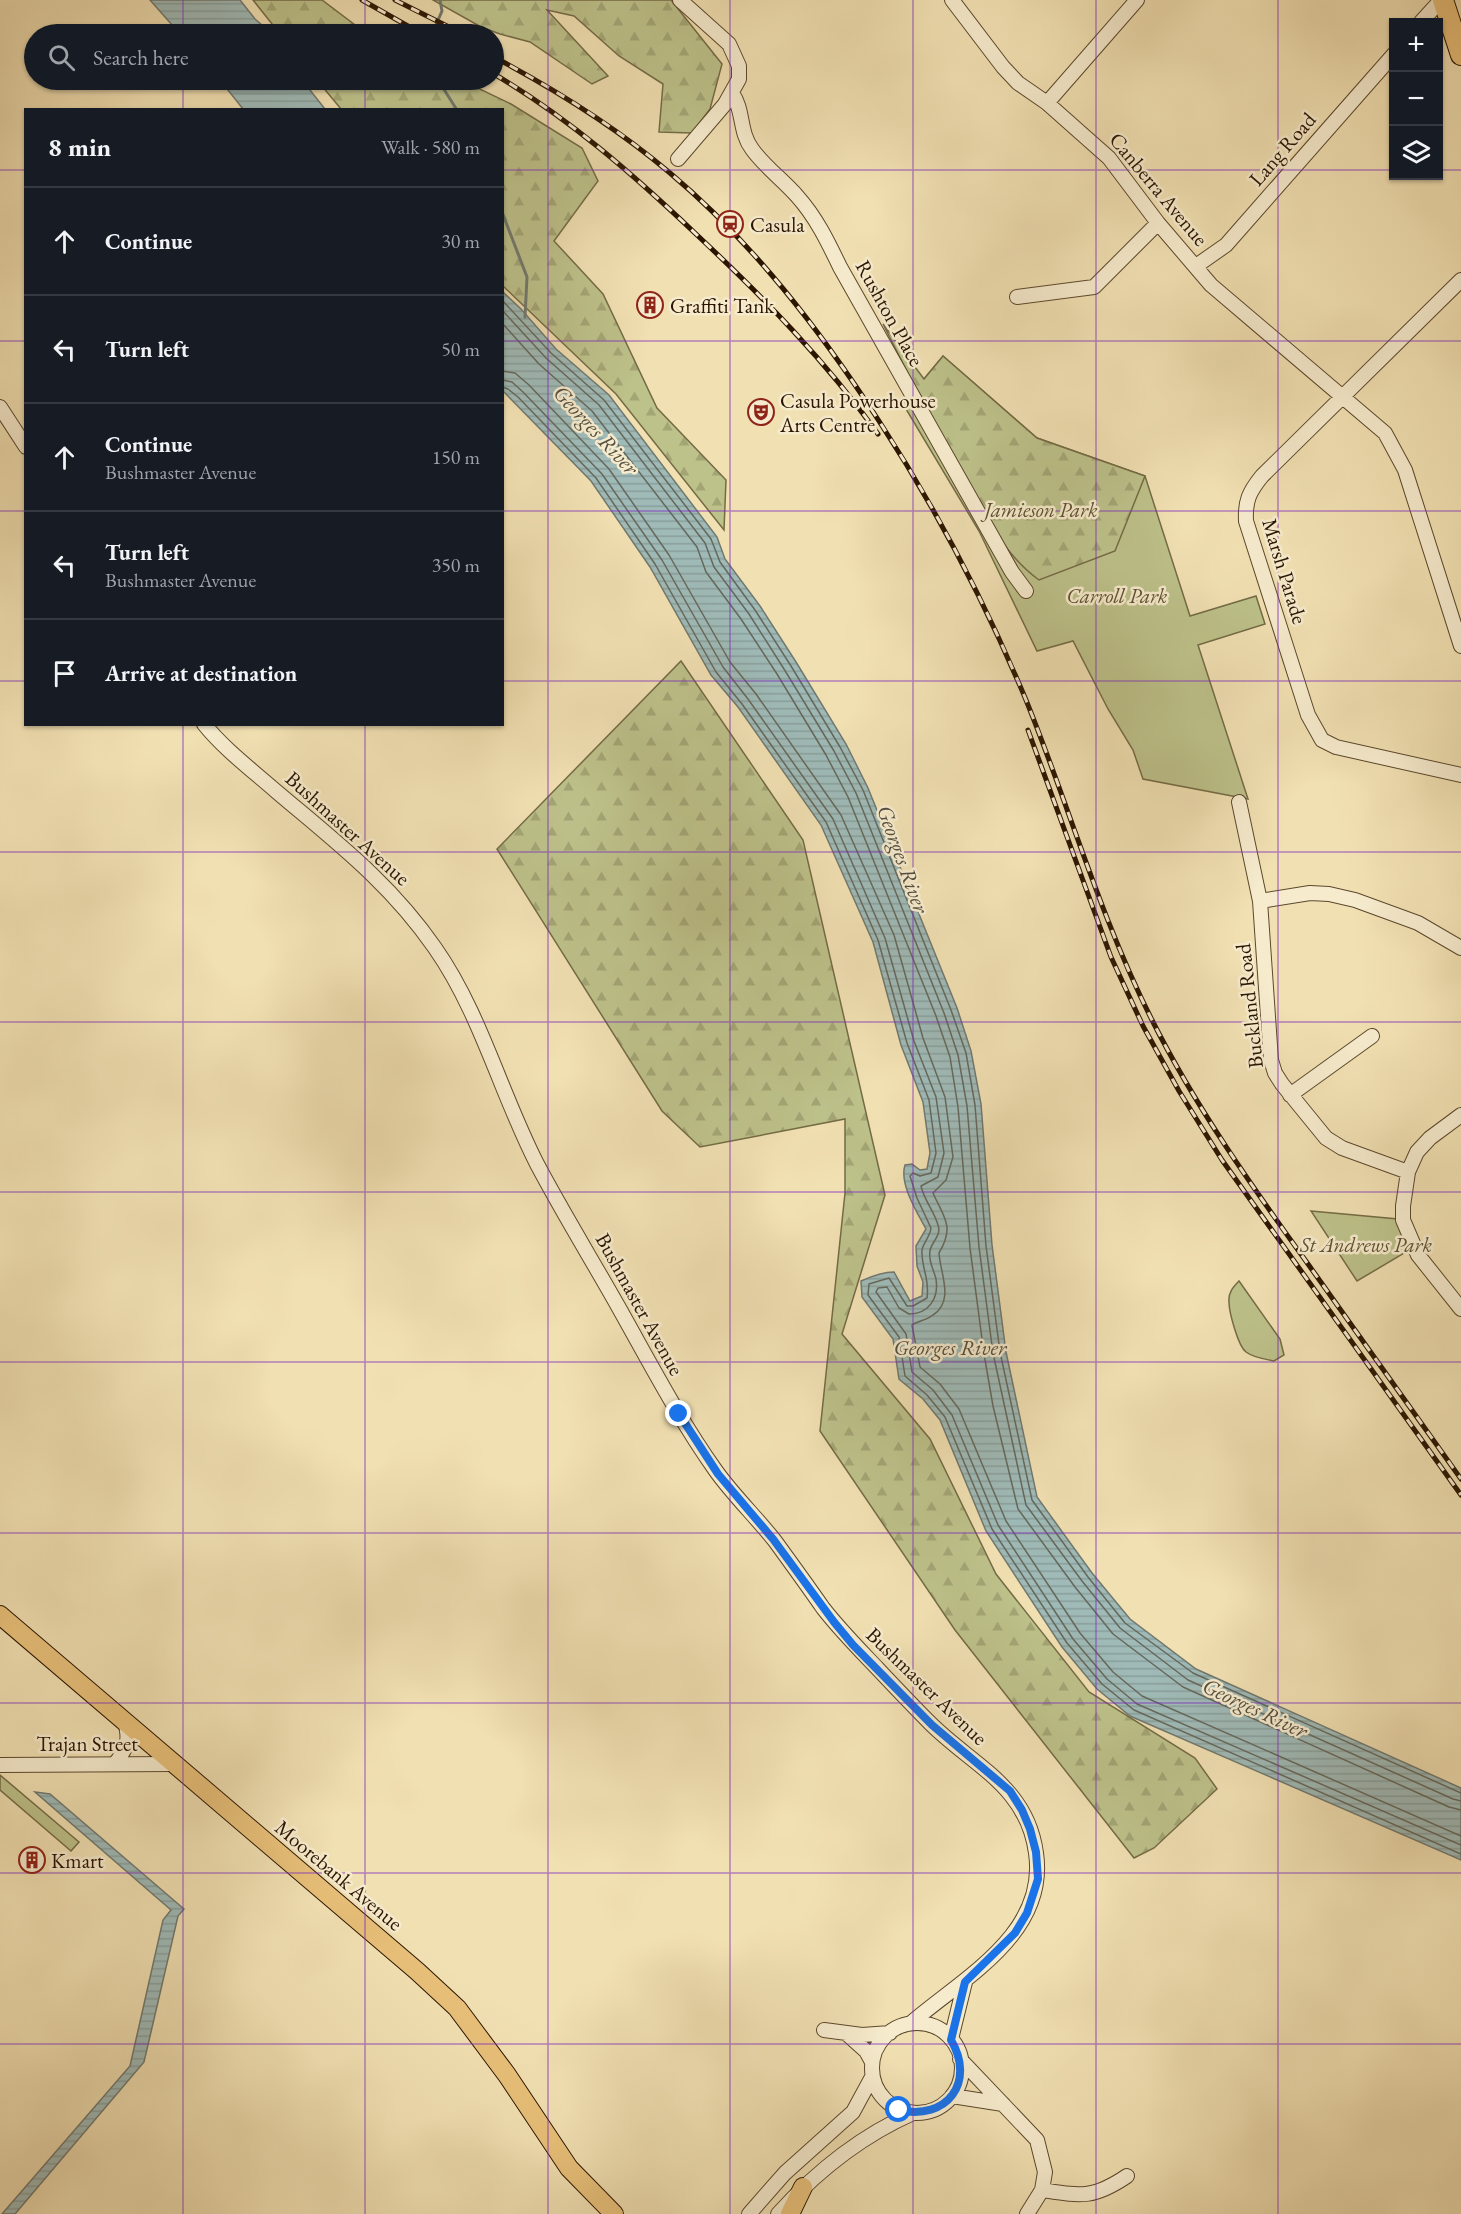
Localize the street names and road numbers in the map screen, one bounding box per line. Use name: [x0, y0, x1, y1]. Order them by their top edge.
street label: Lang Road: [1243, 106, 1322, 191]
street label: Canberra Avenue: [1104, 127, 1214, 251]
street label: Rushton Place: [850, 255, 930, 371]
street label: Marsh Parade: [1256, 515, 1314, 627]
street label: Bushmaster Avenue: [280, 765, 416, 891]
street label: Buckland Road: [1229, 942, 1269, 1070]
street label: Bushmaster Avenue: [590, 1228, 690, 1380]
street label: Bushmaster Avenue: [861, 1621, 993, 1751]
street label: Trajan Street: [36, 1730, 138, 1757]
street label: Moorebank Avenue: [270, 1814, 408, 1936]

